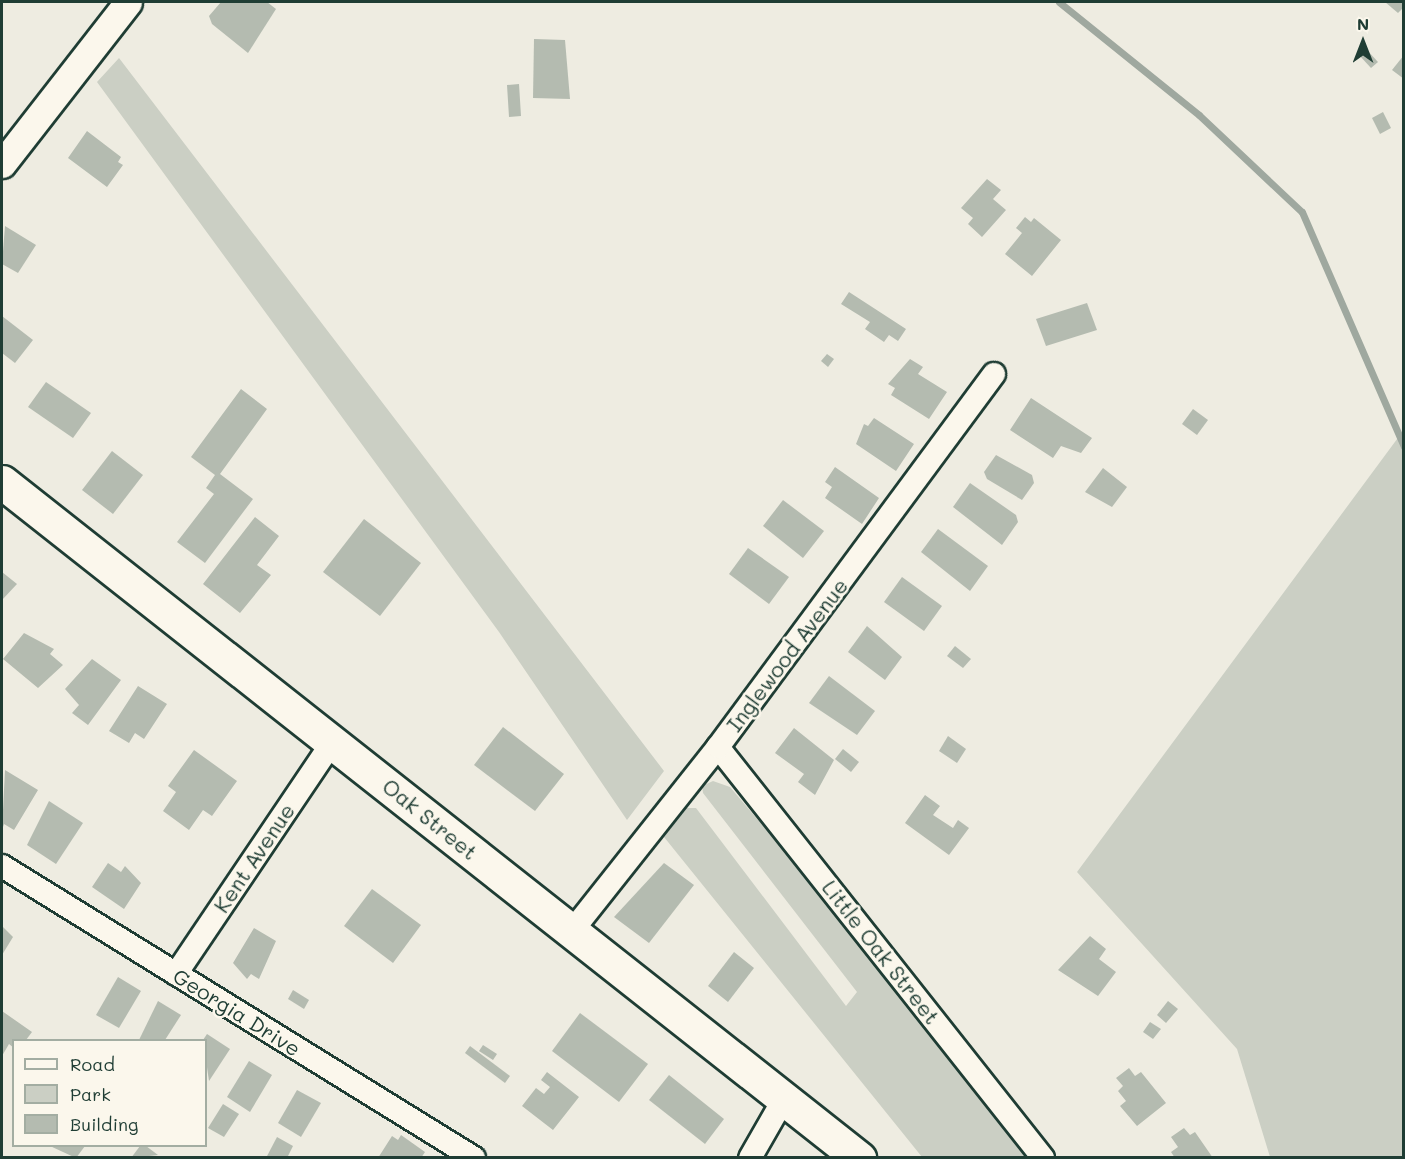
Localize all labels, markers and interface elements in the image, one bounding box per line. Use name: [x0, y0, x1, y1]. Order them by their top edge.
north arrow: [1333, 12, 1393, 72]
text: N: [1357, 13, 1369, 34]
street label: Inglewood Avenue: [721, 573, 853, 737]
street label: Oak Street: [378, 773, 482, 865]
street label: Kent Avenue: [208, 799, 300, 917]
street label: Little Oak Street: [817, 875, 945, 1029]
street label: Georgia Drive: [169, 963, 305, 1061]
legend: [12, 1039, 207, 1147]
text: Road: [70, 1052, 115, 1076]
text: Park: [70, 1082, 111, 1106]
text: Building: [70, 1112, 138, 1136]

